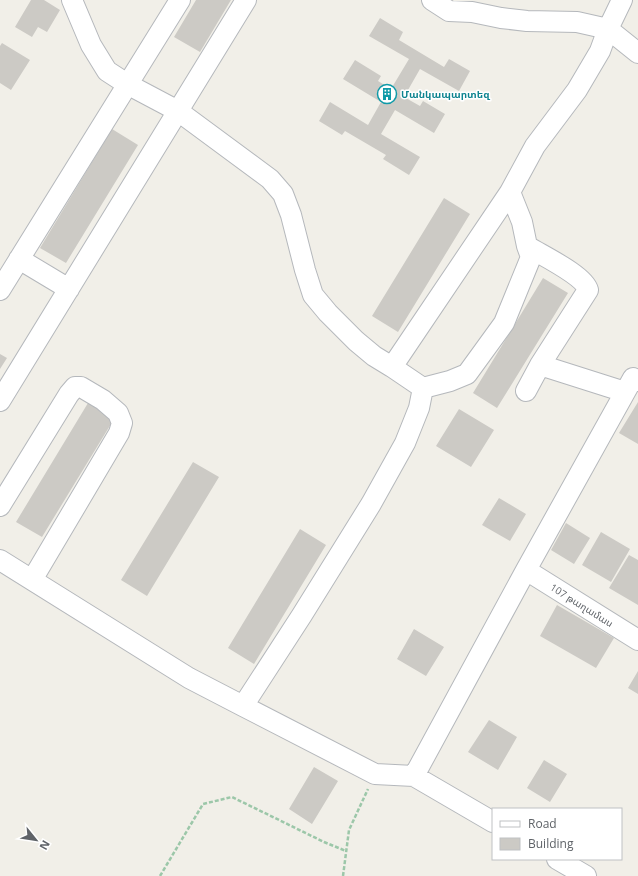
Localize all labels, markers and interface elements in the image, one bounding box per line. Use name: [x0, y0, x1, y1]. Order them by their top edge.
building icon: Մանկապարտեզ: [376, 83, 398, 105]
place label: Մանկապարտեզ: [401, 87, 490, 101]
street label: 107 թաղամաս: [548, 580, 616, 630]
legend: [492, 808, 622, 860]
text: Road: [528, 815, 557, 832]
north arrow: [16, 820, 56, 860]
text: Building: [528, 835, 574, 852]
text: N: [36, 838, 54, 853]

